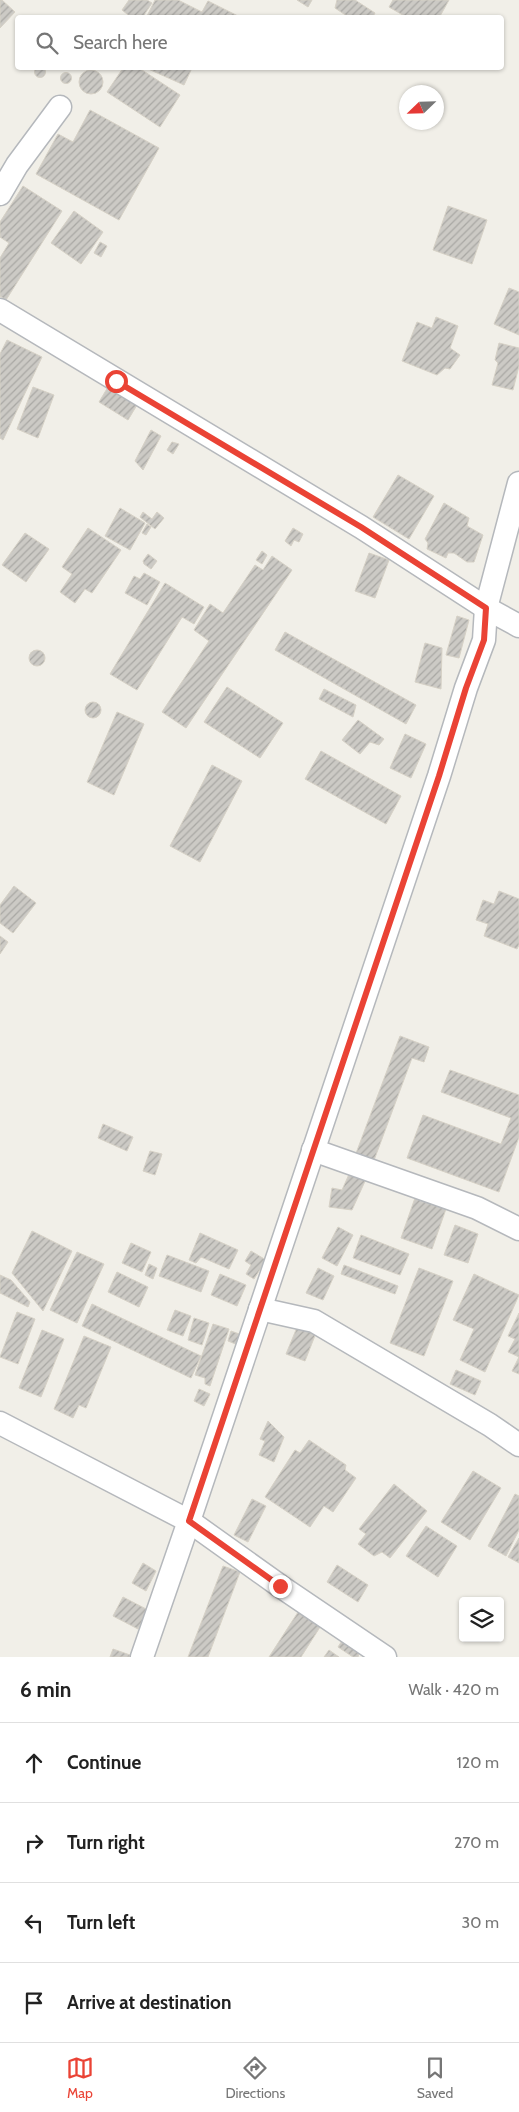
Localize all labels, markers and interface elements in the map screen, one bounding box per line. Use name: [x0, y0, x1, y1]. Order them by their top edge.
search box: [15, 15, 504, 70]
icon: search: [33, 29, 61, 57]
text: Search here: [73, 31, 167, 54]
north arrow: [399, 85, 444, 130]
route start: [105, 370, 128, 393]
route end: [269, 1575, 292, 1598]
map controls: [459, 1597, 504, 1642]
button: layers: [459, 1597, 504, 1642]
text: 6 min: [20, 1677, 71, 1702]
text: Walk · 420 m: [408, 1680, 499, 1699]
icon: ahead: [20, 1749, 48, 1777]
text: Continue: [67, 1751, 141, 1774]
text: 120 m: [457, 1753, 499, 1772]
icon: right: [20, 1829, 48, 1857]
text: Turn right: [67, 1831, 145, 1854]
text: 270 m: [454, 1833, 499, 1852]
icon: left: [20, 1909, 48, 1937]
text: Turn left: [67, 1911, 135, 1934]
text: 30 m: [462, 1913, 499, 1932]
icon: arrive: [20, 1989, 48, 2017]
text: Arrive at destination: [67, 1991, 231, 2014]
tab: Map: [66, 2054, 94, 2102]
tab: Directions: [225, 2054, 285, 2102]
tab: Saved: [417, 2054, 453, 2102]

